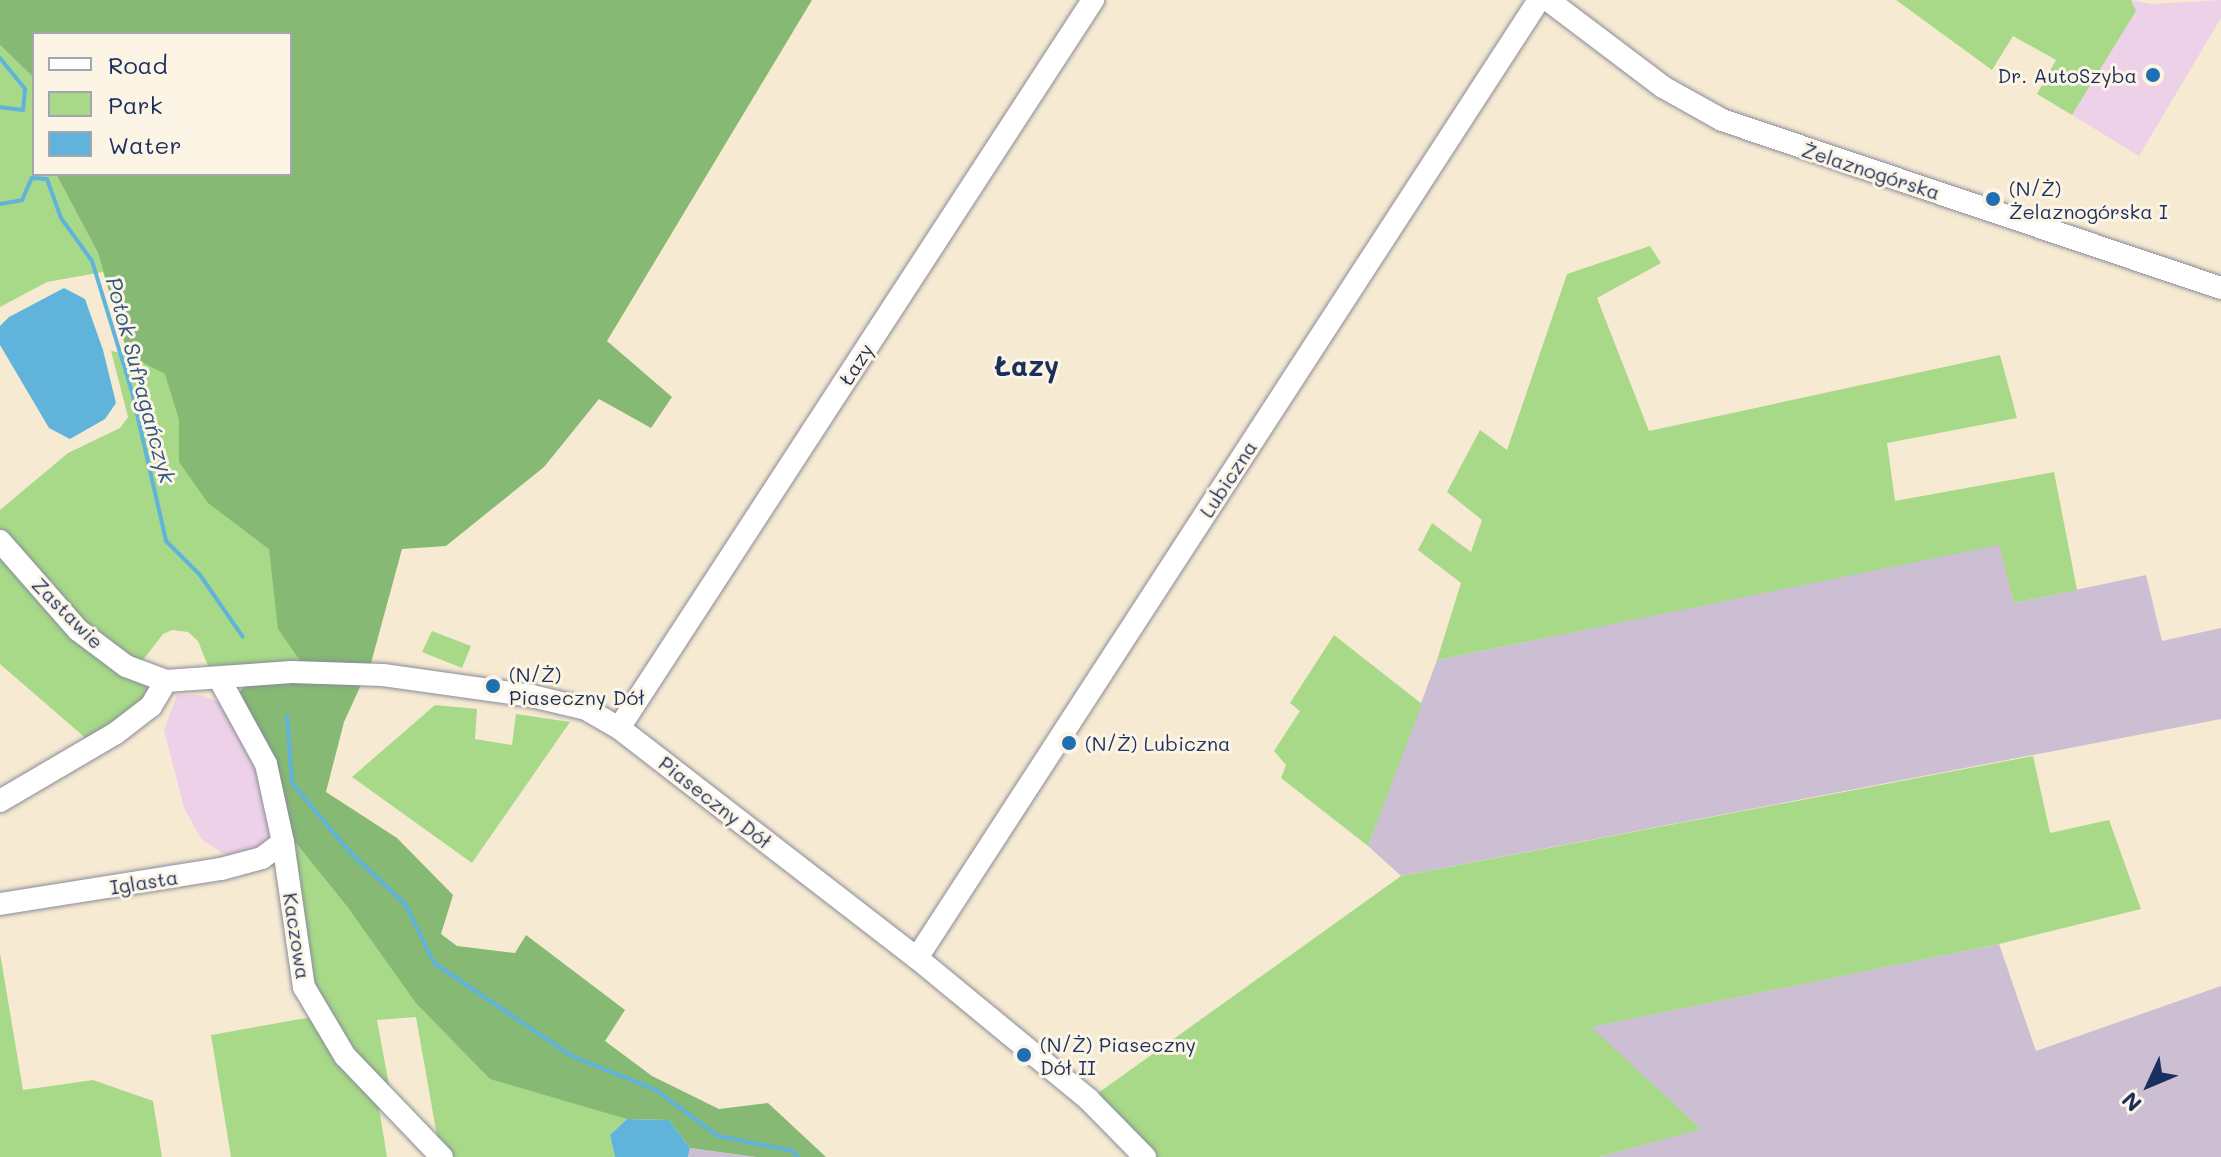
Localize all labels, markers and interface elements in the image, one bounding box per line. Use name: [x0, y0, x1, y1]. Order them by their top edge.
legend: [32, 32, 292, 176]
text: Road: [108, 49, 168, 80]
place label: Dr. AutoSzyba: [1997, 63, 2137, 87]
marker: Dr. AutoSzyba: [2144, 66, 2162, 84]
text: Park: [108, 89, 162, 120]
text: Water: [108, 129, 182, 160]
street label: Żelaznogórska: [1799, 137, 1943, 205]
place label: (N/Ż) Żelaznogórska I: [2009, 176, 2168, 223]
marker: (N/Ż) Żelaznogórska I: [1984, 190, 2002, 208]
water label: Potok Sufragańczyk: [101, 274, 181, 486]
street label: Łazy: [834, 339, 878, 389]
district label: Łazy: [995, 348, 1059, 382]
street label: Lubiczna: [1194, 436, 1262, 522]
street label: Zastawie: [27, 572, 109, 654]
place label: (N/Ż) Piaseczny Dół: [509, 662, 645, 709]
marker: (N/Ż) Piaseczny Dół: [484, 677, 502, 695]
place label: (N/Ż) Lubiczna: [1085, 731, 1230, 755]
marker: (N/Ż) Lubiczna: [1060, 734, 1078, 752]
street label: Piaseczny Dół: [654, 751, 776, 853]
street label: Iglasta: [108, 865, 180, 899]
street label: Kaczowa: [278, 891, 316, 981]
place label: (N/Ż) Piaseczny Dół II: [1040, 1032, 1196, 1079]
north arrow: [2109, 1045, 2189, 1125]
marker: (N/Ż) Piaseczny Dół II: [1015, 1046, 1033, 1064]
text: N: [2115, 1086, 2148, 1118]

